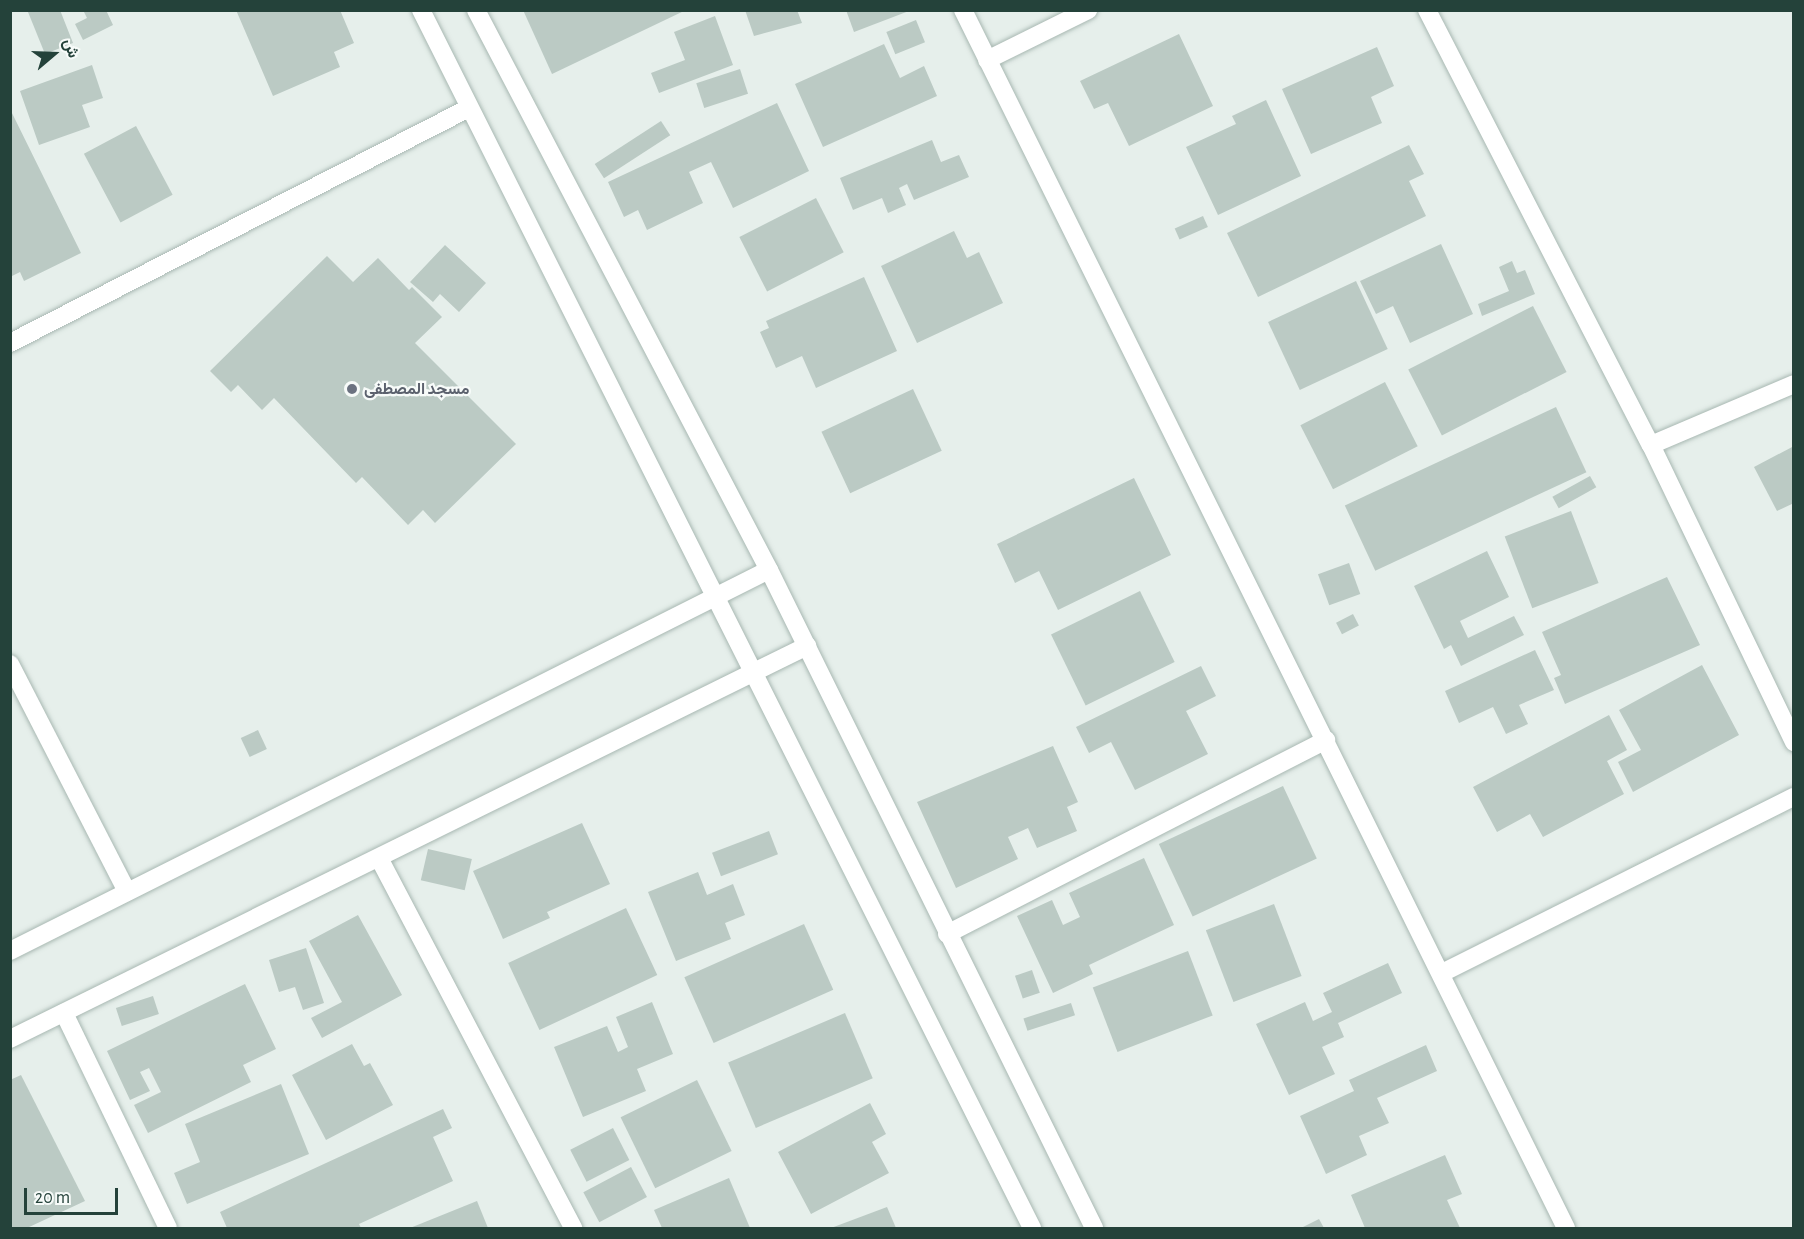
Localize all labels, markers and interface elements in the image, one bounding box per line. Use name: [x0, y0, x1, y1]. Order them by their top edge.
north arrow: [24, 24, 84, 84]
text: ش: [60, 36, 82, 60]
place label: مسجد المصطفى: [364, 379, 469, 399]
marker: مسجد المصطفى: [345, 382, 359, 396]
scale bar: [27, 1176, 122, 1214]
text: 20 m: [35, 1189, 70, 1207]

